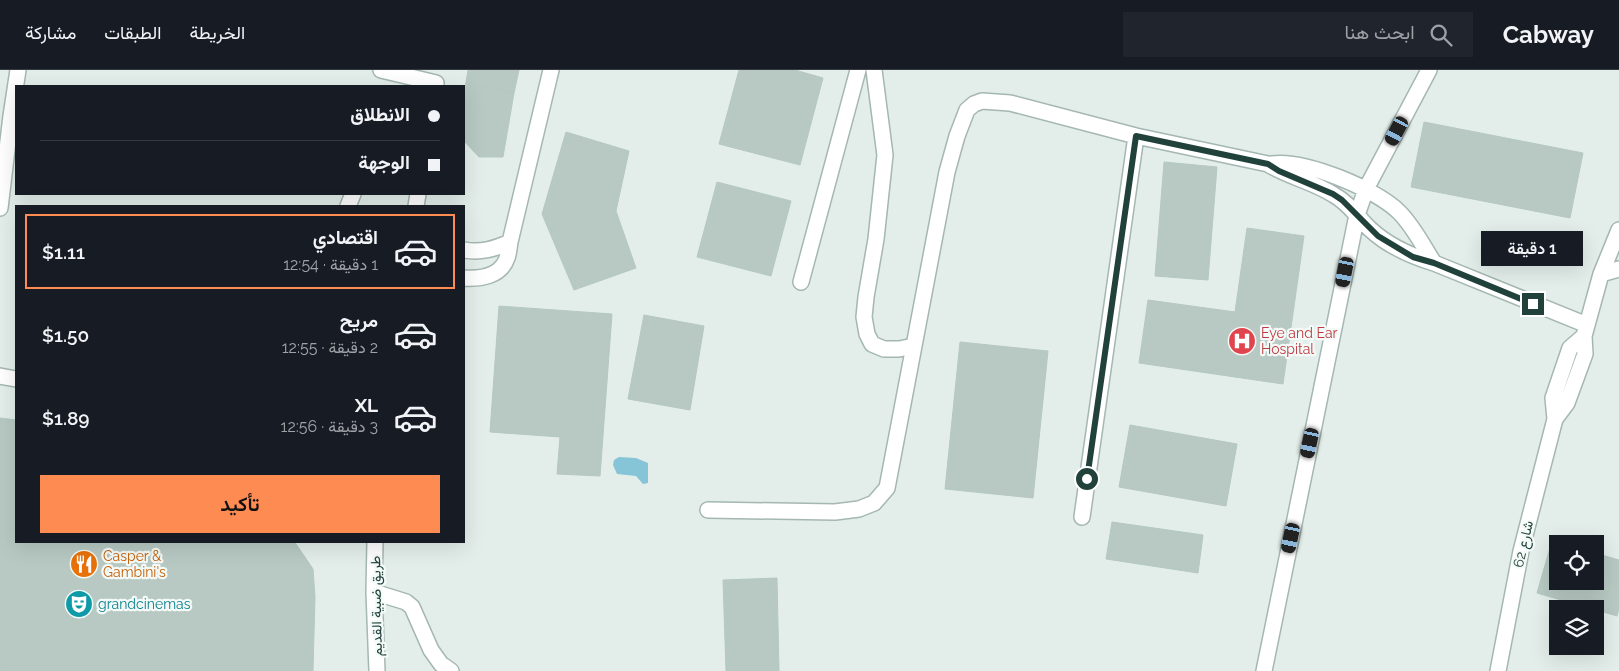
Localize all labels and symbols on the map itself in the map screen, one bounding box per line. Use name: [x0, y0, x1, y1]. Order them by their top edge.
car: [1383, 114, 1410, 148]
callout: 1 دقيقة: [1482, 232, 1584, 266]
car: [1334, 256, 1355, 288]
route end: [1522, 293, 1544, 315]
place label: Eye and Ear Hospital: [1261, 325, 1338, 357]
hospital icon: Eye and Ear Hospital: [1227, 326, 1257, 356]
car: [1299, 427, 1320, 459]
route start: [1076, 468, 1098, 490]
street label: شارع 62: [1510, 519, 1539, 570]
car: [1280, 522, 1301, 554]
place label: Casper & Gambini's: [103, 548, 166, 580]
restaurant icon: Casper & Gambini's: [69, 549, 99, 579]
street label: طريق ضبية القديم: [367, 556, 386, 656]
theatre icon: grandcinemas: [64, 589, 94, 619]
place label: grandcinemas: [98, 596, 191, 612]

